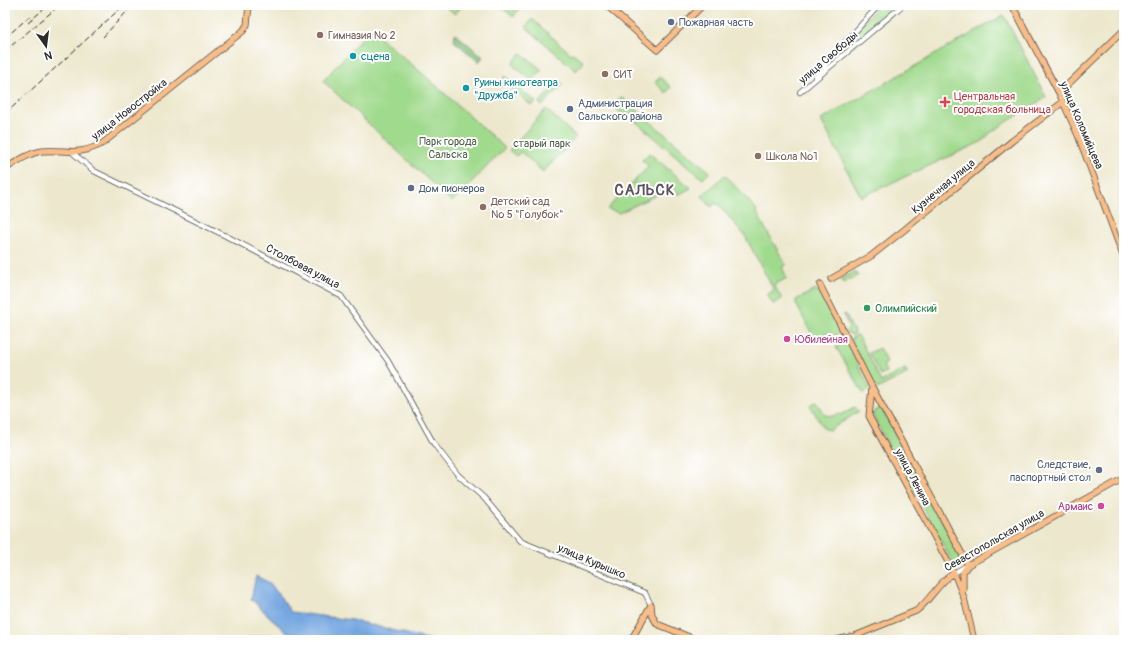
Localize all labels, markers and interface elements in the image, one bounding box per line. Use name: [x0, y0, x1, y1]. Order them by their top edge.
place label: Пожарная часть: [679, 16, 754, 29]
marker: Пожарная часть: [666, 17, 676, 27]
north arrow: [26, 26, 66, 66]
street label: улица Свободы: [795, 28, 860, 87]
place label: Гимназия № 2: [328, 29, 396, 42]
marker: Гимназия № 2: [315, 30, 325, 40]
text: N: [43, 48, 53, 63]
place label: сцена: [361, 50, 390, 63]
marker: сцена: [348, 51, 358, 61]
place label: СИТ: [613, 68, 633, 81]
marker: СИТ: [600, 69, 610, 79]
street label: улица Новостройка: [88, 76, 170, 143]
place label: Руины кинотеатра "Дружба": [474, 76, 558, 102]
street label: улица Коломийцева: [1057, 78, 1106, 171]
marker: Руины кинотеатра "Дружба": [461, 83, 471, 93]
place label: Центральная городская больница: [954, 90, 1051, 116]
marker: Центральная городская больница: [939, 96, 951, 108]
place label: Администрация Сальского района: [578, 97, 662, 123]
marker: Администрация Сальского района: [565, 104, 575, 114]
park label: Парк города Сальска: [419, 135, 477, 161]
park label: старый парк: [513, 137, 571, 150]
place label: Школа №1: [766, 150, 818, 163]
marker: Школа №1: [753, 151, 763, 161]
street label: Кузнечная улица: [909, 156, 978, 217]
district label: САЛЬСК: [615, 181, 675, 200]
place label: Дом пионеров: [418, 182, 485, 195]
marker: Дом пионеров: [406, 183, 416, 193]
place label: Детский сад № 5 "Голубок": [490, 195, 564, 221]
marker: Детский сад № 5 "Голубок": [478, 202, 488, 212]
street label: Столбовая улица: [264, 242, 342, 291]
place label: Олимпийский: [875, 302, 937, 315]
marker: Олимпийский: [862, 303, 872, 313]
place label: Юбилейная: [795, 333, 848, 346]
marker: Юбилейная: [782, 334, 792, 344]
street label: улица Ленина: [892, 446, 933, 508]
place label: Следствие, паспортный стол: [1010, 458, 1091, 484]
marker: Следствие, паспортный стол: [1094, 465, 1104, 475]
place label: Армаис: [1058, 500, 1093, 513]
marker: Армаис: [1096, 501, 1106, 511]
street label: Севастопольская улица: [942, 507, 1047, 574]
street label: улица Курышко: [555, 541, 628, 582]

